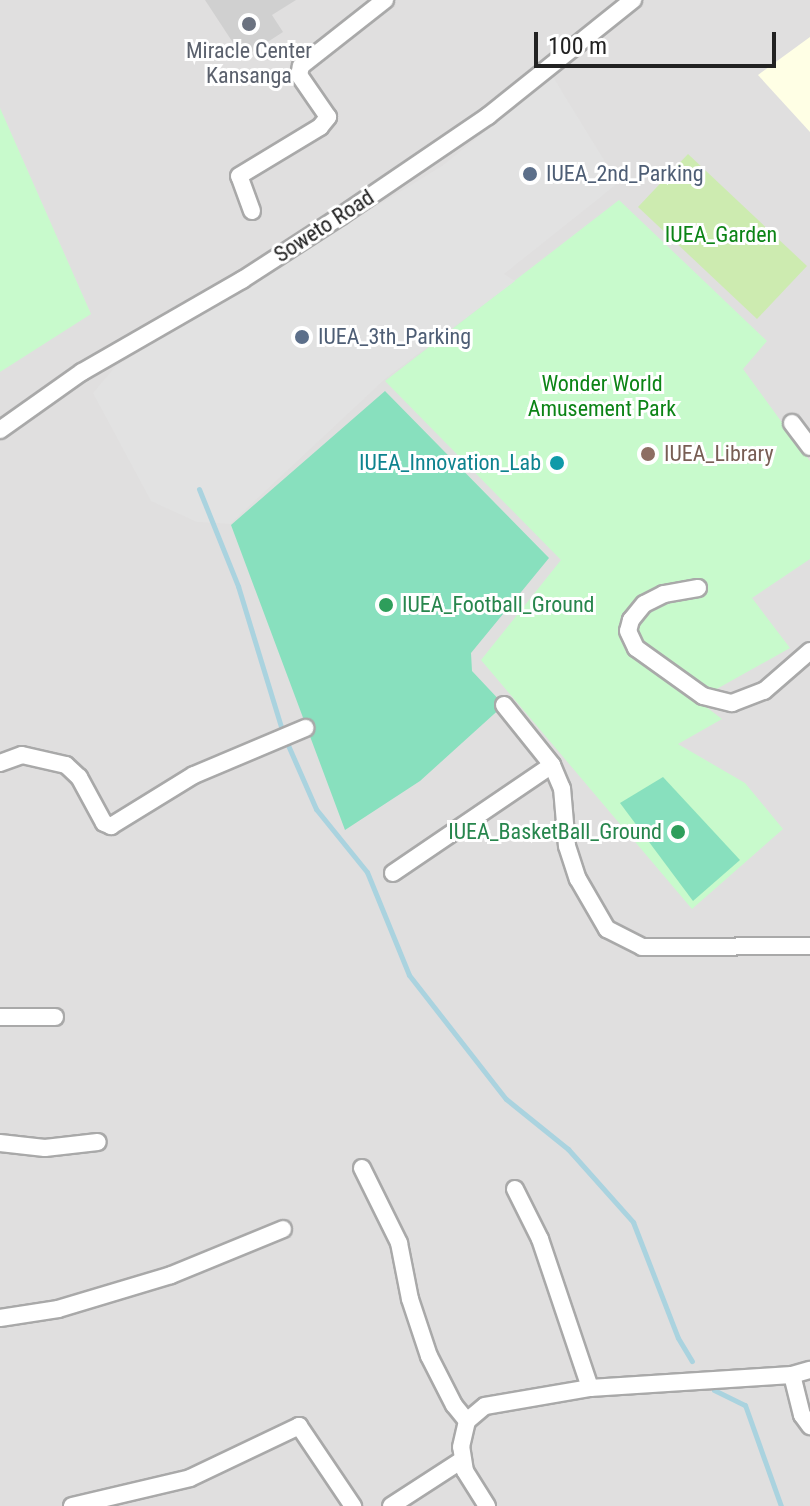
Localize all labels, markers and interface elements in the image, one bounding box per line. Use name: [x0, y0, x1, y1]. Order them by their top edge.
marker: Miracle Center Kansanga: [240, 15, 258, 33]
scale bar: [538, 16, 780, 66]
text: 100 m: [548, 32, 607, 60]
place label: Miracle Center Kansanga: [186, 37, 312, 88]
place label: IUEA_2nd_Parking: [546, 161, 704, 187]
marker: IUEA_2nd_Parking: [521, 165, 539, 183]
street label: Soweto Road: [269, 184, 379, 268]
park label: IUEA_Garden: [665, 222, 777, 248]
place label: IUEA_3th_Parking: [318, 324, 471, 350]
marker: IUEA_3th_Parking: [293, 328, 311, 346]
park label: Wonder World Amusement Park: [528, 370, 676, 422]
place label: IUEA_Library: [664, 441, 774, 467]
marker: IUEA_Library: [639, 445, 657, 463]
place label: IUEA_Innovation_Lab: [359, 450, 541, 476]
marker: IUEA_Innovation_Lab: [548, 454, 566, 472]
place label: IUEA_Football_Ground: [402, 592, 594, 618]
marker: IUEA_Football_Ground: [377, 596, 395, 614]
place label: IUEA_BasketBall_Ground: [448, 819, 662, 845]
marker: IUEA_BasketBall_Ground: [669, 823, 687, 841]

